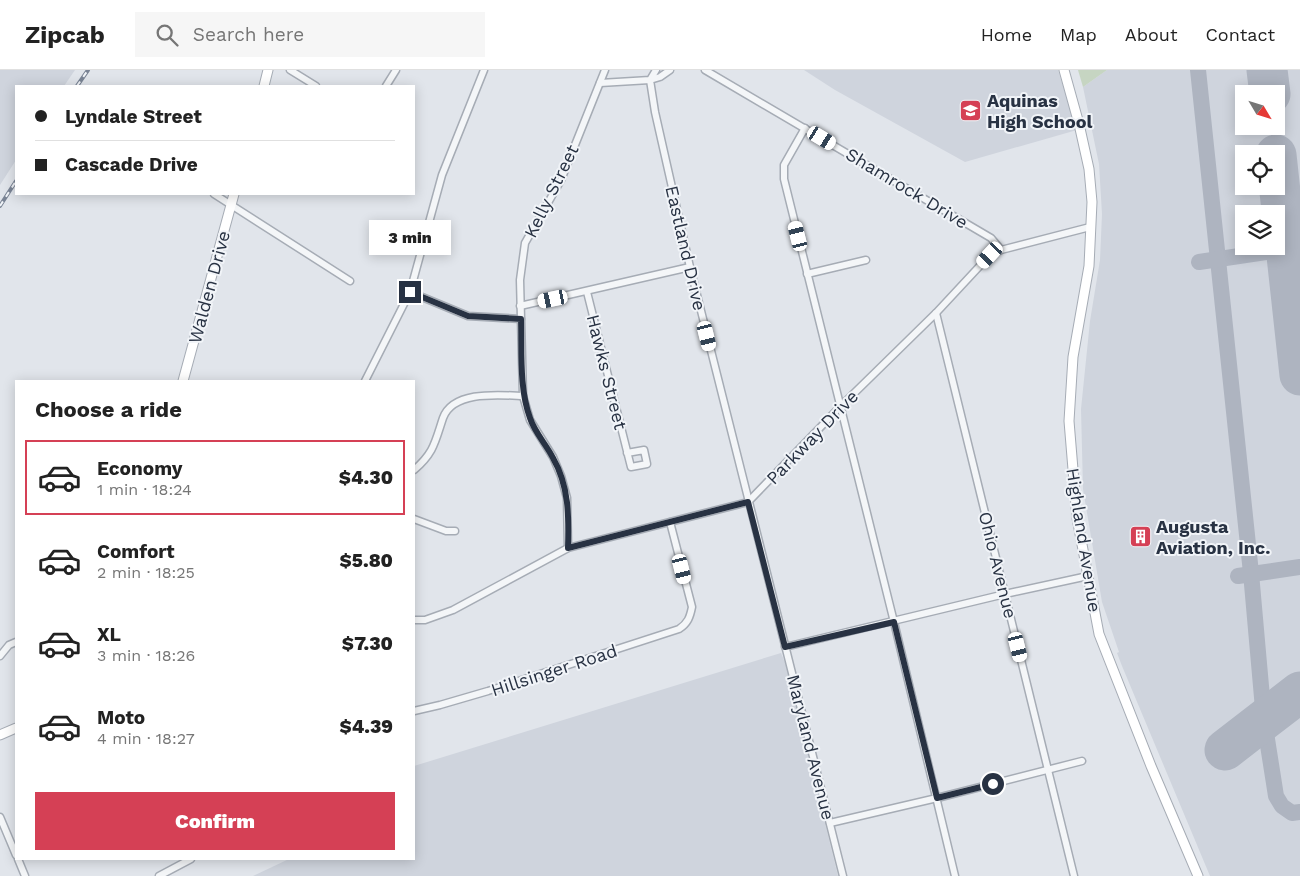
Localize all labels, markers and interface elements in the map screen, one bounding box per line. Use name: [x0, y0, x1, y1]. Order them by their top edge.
search box: [135, 12, 485, 57]
text: Zipcab: [25, 21, 105, 49]
icon: search: [153, 21, 181, 49]
text: Search here: [193, 23, 304, 46]
text: Home: [981, 24, 1032, 45]
text: Map: [1060, 24, 1097, 45]
text: About: [1125, 24, 1177, 45]
text: Contact: [1205, 24, 1275, 45]
north arrow: [1235, 85, 1285, 135]
map controls: [1235, 85, 1285, 255]
place label: Aquinas High School: [987, 90, 1093, 132]
school or university icon: Aquinas High School: [959, 98, 983, 122]
text: Lyndale Street: [65, 105, 202, 128]
car: [805, 124, 838, 152]
street label: Kelly Street: [519, 141, 583, 241]
street label: Shamrock Drive: [842, 143, 972, 233]
button: locate: [1235, 145, 1285, 195]
text: Cascade Drive: [65, 153, 198, 176]
street label: Eastland Drive: [661, 183, 711, 313]
button: layers: [1235, 205, 1285, 255]
callout: 3 min: [369, 220, 451, 254]
car: [787, 220, 808, 252]
street label: Walden Drive: [184, 228, 234, 346]
text: 3 min: [388, 228, 432, 247]
car: [974, 239, 1005, 271]
route end: [399, 281, 421, 303]
car: [536, 289, 569, 309]
street label: Hawks Street: [583, 312, 632, 432]
car: [696, 320, 717, 352]
street label: Parkway Drive: [762, 385, 862, 489]
text: Choose a ride: [35, 397, 182, 422]
icon: car: [37, 455, 82, 500]
text: Economy: [97, 457, 182, 480]
text: $4.30: [339, 466, 393, 489]
street label: Highland Avenue: [1062, 466, 1106, 614]
text: 1 min · 18:24: [97, 480, 192, 499]
street label: Ohio Avenue: [975, 509, 1021, 621]
place label: Augusta Aviation, Inc.: [1156, 516, 1270, 558]
building icon: Augusta Aviation, Inc.: [1128, 524, 1152, 548]
icon: car: [37, 538, 82, 583]
text: Comfort: [97, 540, 175, 563]
text: $5.80: [340, 549, 393, 572]
car: [671, 553, 692, 585]
text: 2 min · 18:25: [97, 563, 195, 582]
icon: car: [37, 621, 82, 666]
text: XL: [97, 623, 121, 646]
car: [1007, 631, 1028, 663]
text: $7.30: [342, 632, 393, 655]
street label: Hillsinger Road: [488, 640, 620, 700]
text: 3 min · 18:26: [97, 646, 195, 665]
street label: Maryland Avenue: [783, 672, 839, 822]
icon: car: [37, 704, 82, 749]
text: Moto: [97, 706, 145, 729]
text: $4.39: [339, 715, 393, 738]
text: 4 min · 18:27: [97, 729, 195, 748]
route start: [982, 773, 1004, 795]
button: Confirm: [35, 792, 395, 850]

